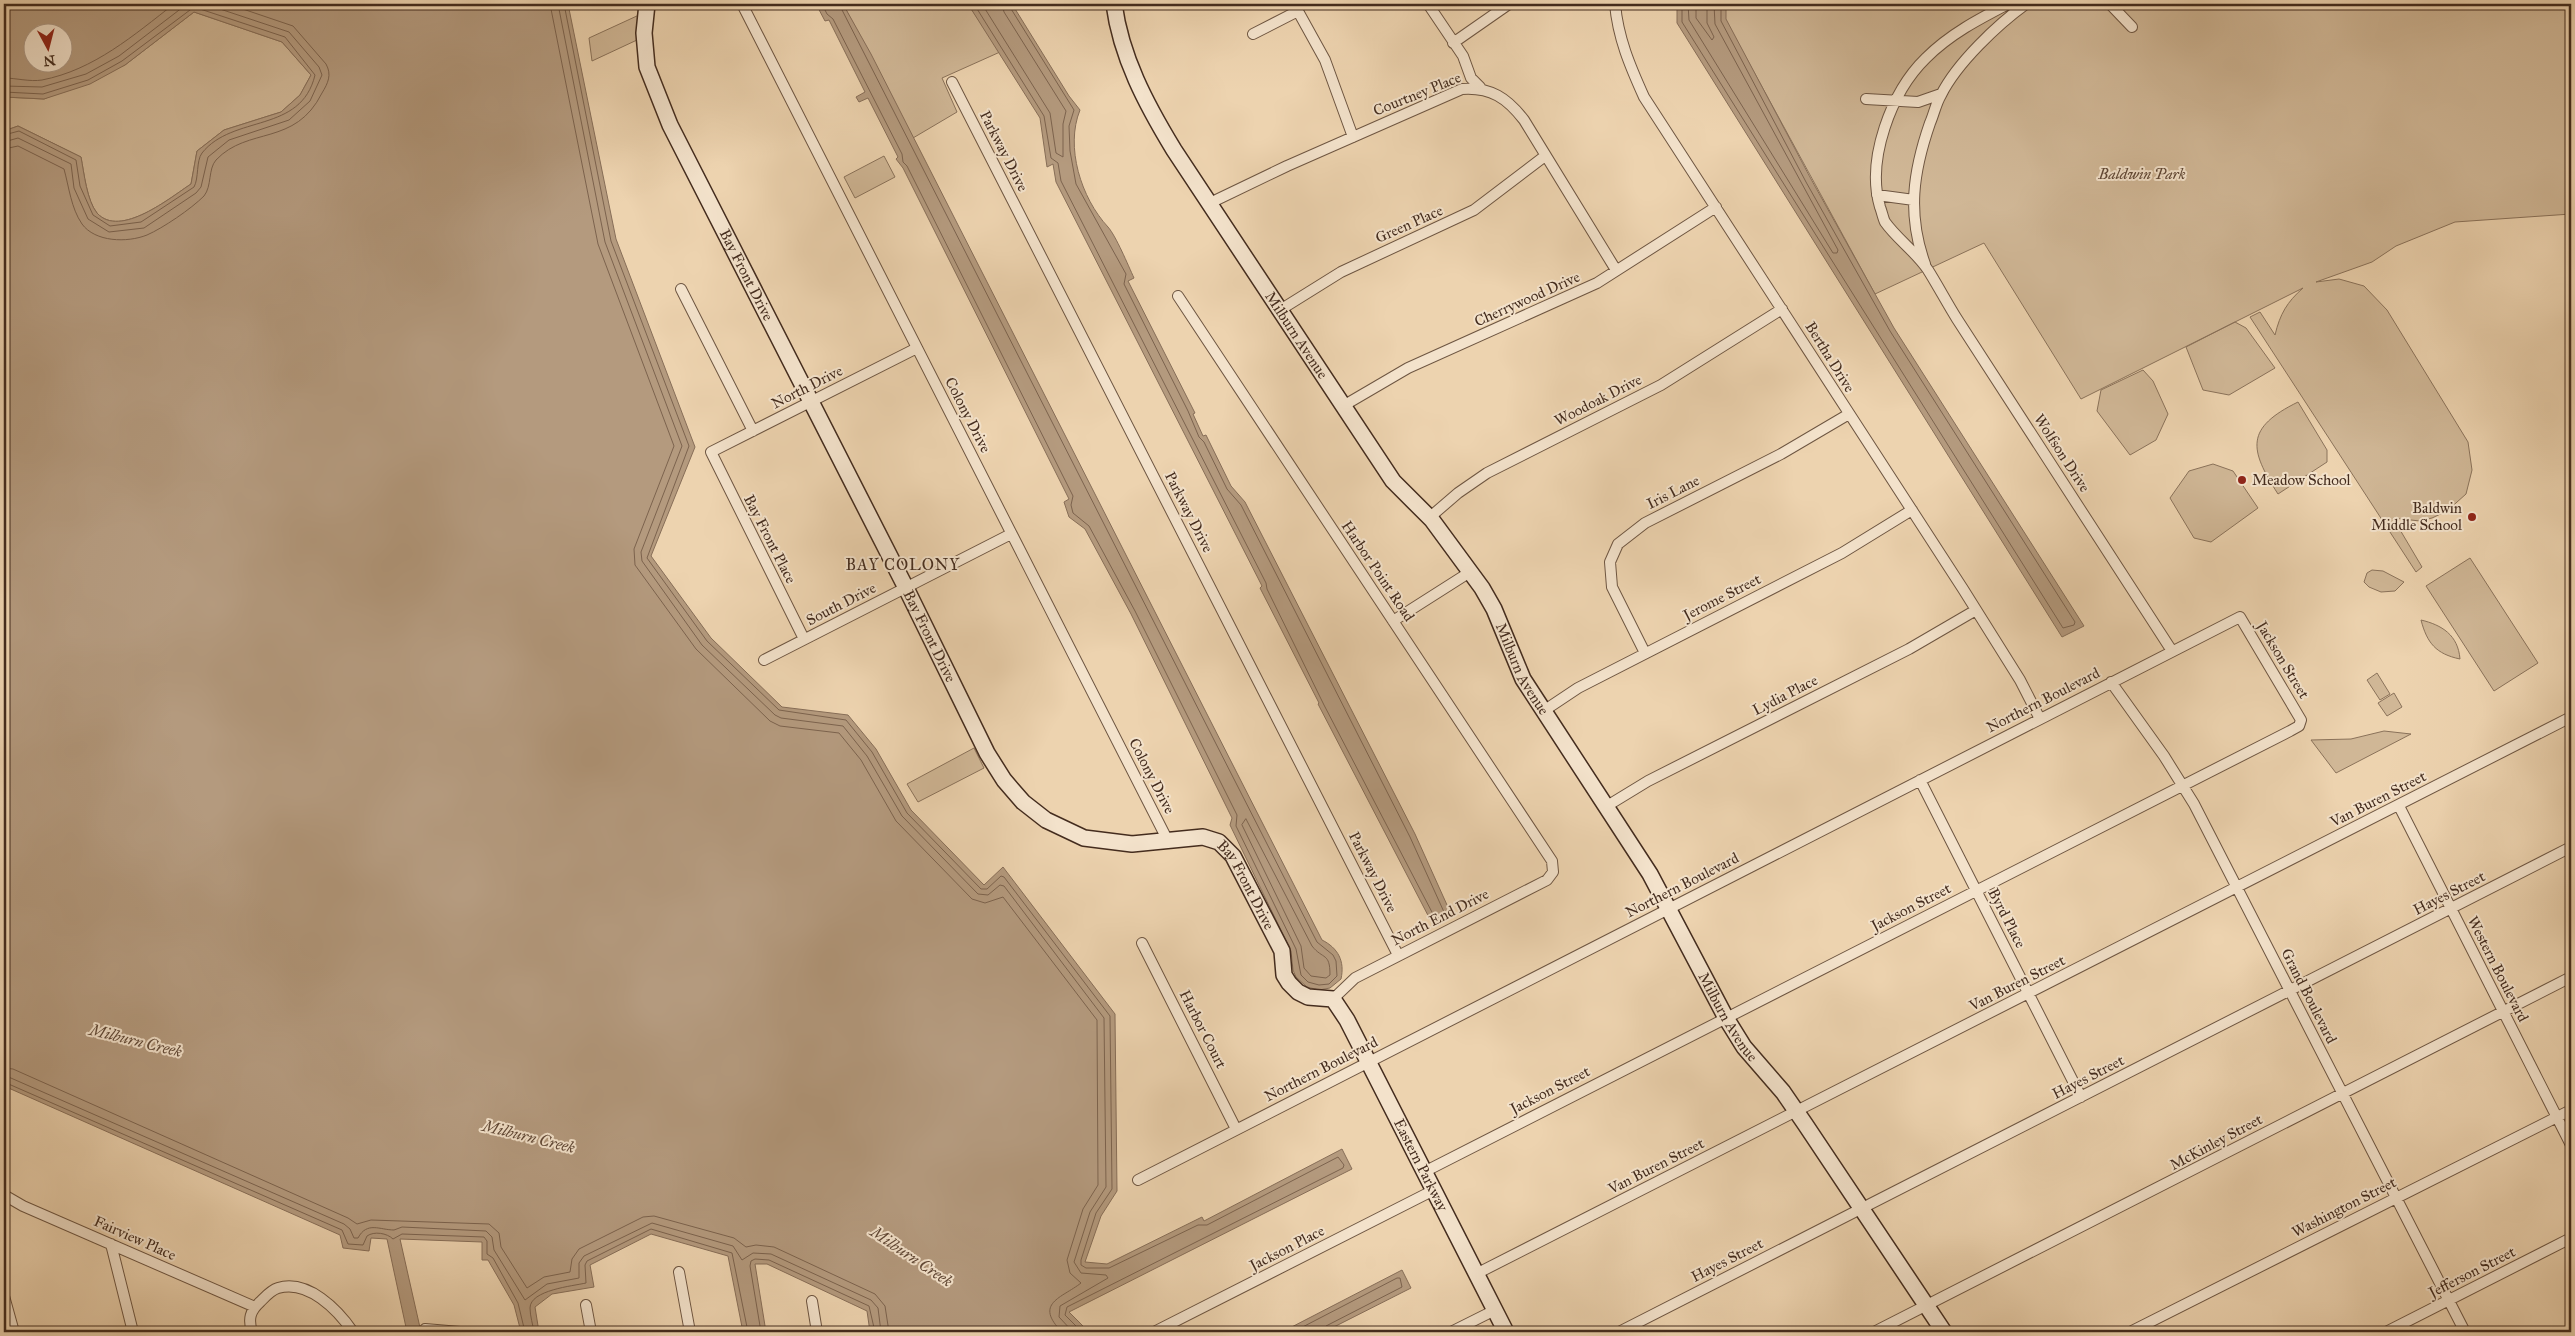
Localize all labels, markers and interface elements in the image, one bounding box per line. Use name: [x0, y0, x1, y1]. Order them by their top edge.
north arrow: [22, 22, 72, 72]
text: N: [42, 51, 56, 70]
street label: Courtney Place: [1371, 68, 1463, 120]
street label: Parkway Drive: [976, 108, 1032, 194]
park label: Baldwin Park: [2097, 165, 2186, 183]
street label: Green Place: [1373, 201, 1445, 247]
street label: Bay Front Drive: [716, 226, 777, 324]
street label: Cherrywood Drive: [1471, 268, 1583, 330]
street label: Milburn Avenue: [1261, 288, 1332, 382]
street label: Bertha Drive: [1801, 318, 1859, 396]
street label: North Drive: [768, 361, 846, 413]
street label: Woodoak Drive: [1551, 370, 1645, 430]
street label: Colony Drive: [941, 374, 995, 456]
street label: Wolfson Drive: [2030, 411, 2094, 495]
street label: Parkway Drive: [1161, 469, 1217, 555]
street label: Iris Lane: [1644, 471, 1702, 513]
place label: Meadow School: [2252, 471, 2352, 489]
marker: Meadow School: [2236, 474, 2248, 486]
street label: Bay Front Place: [740, 492, 800, 586]
place label: Baldwin Middle School: [2371, 499, 2463, 534]
marker: Baldwin Middle School: [2466, 511, 2478, 523]
street label: Harbor Point Road: [1338, 517, 1419, 625]
district label: BAY COLONY: [845, 555, 961, 574]
street label: Jerome Street: [1678, 569, 1765, 626]
street label: South Drive: [803, 579, 879, 629]
street label: Bay Front Drive: [899, 587, 960, 685]
street label: Jackson Street: [2251, 616, 2313, 703]
street label: Milburn Avenue: [1492, 620, 1553, 718]
street label: Northern Boulevard: [1983, 663, 2103, 736]
street label: Lydia Place: [1749, 671, 1821, 719]
street label: Colony Drive: [1125, 735, 1179, 817]
street label: Van Buren Street: [2326, 767, 2430, 831]
street label: Parkway Drive: [1345, 829, 1401, 915]
street label: Bay Front Drive: [1213, 836, 1278, 933]
street label: Northern Boulevard: [1622, 848, 1742, 921]
street label: Hayes Street: [2410, 867, 2489, 919]
street label: Jackson Street: [1866, 879, 1955, 937]
street label: North End Drive: [1388, 885, 1492, 949]
street label: Byrd Place: [1984, 885, 2030, 951]
street label: Western Boulevard: [2464, 913, 2533, 1025]
street label: Grand Boulevard: [2277, 946, 2341, 1047]
street label: Van Buren Street: [1965, 951, 2069, 1015]
street label: Milburn Avenue: [1695, 969, 1762, 1065]
street label: Harbor Court: [1176, 987, 1231, 1072]
water label: Milburn Creek: [86, 1019, 184, 1061]
street label: Northern Boulevard: [1261, 1032, 1381, 1105]
street label: Hayes Street: [2049, 1051, 2128, 1103]
street label: Jackson Street: [1505, 1062, 1594, 1120]
street label: McKinley Street: [2167, 1110, 2266, 1174]
water label: Milburn Creek: [479, 1115, 577, 1157]
street label: Eastern Parkway: [1390, 1116, 1452, 1215]
street label: Van Buren Street: [1604, 1134, 1708, 1198]
street label: Washington Street: [2289, 1173, 2400, 1241]
street label: Fairview Place: [91, 1212, 179, 1264]
water label: Milburn Creek: [866, 1221, 956, 1291]
street label: Jackson Place: [1245, 1222, 1328, 1276]
street label: Hayes Street: [1688, 1234, 1767, 1286]
street label: Jefferson Street: [2424, 1242, 2519, 1303]

